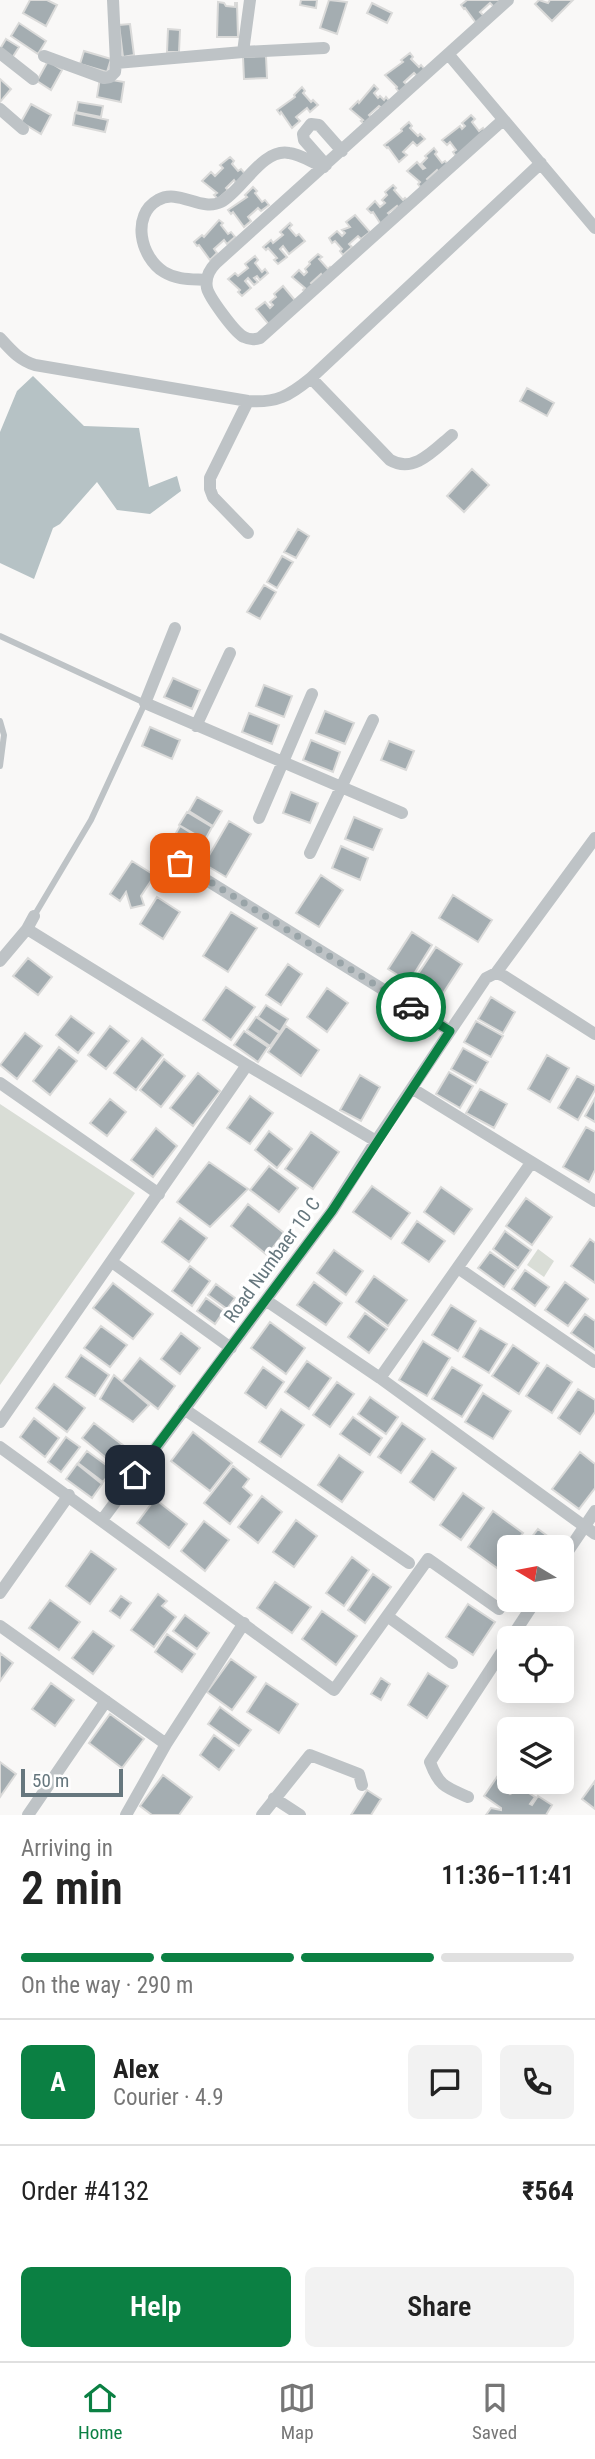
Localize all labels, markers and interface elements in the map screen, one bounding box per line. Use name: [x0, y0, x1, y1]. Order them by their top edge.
pin: [150, 833, 210, 893]
icon: bag: [161, 844, 199, 882]
courier: [376, 972, 446, 1042]
icon: car: [392, 988, 430, 1026]
street label: Road Numbaer 10 C: [219, 1193, 325, 1327]
pin: [105, 1445, 165, 1505]
icon: home: [116, 1456, 154, 1494]
north arrow: [497, 1535, 574, 1612]
map controls: [497, 1535, 574, 1794]
button: locate: [497, 1626, 574, 1703]
button: layers: [497, 1717, 574, 1794]
scale bar: [21, 1766, 122, 1798]
text: 50 m: [32, 1769, 69, 1792]
text: Arriving in: [21, 1835, 113, 1862]
text: 11:36–11:41: [441, 1860, 574, 1890]
text: 2 min: [21, 1861, 123, 1915]
text: On the way · 290 m: [21, 1972, 193, 1999]
button: chat: [408, 2045, 482, 2119]
button: phone: [500, 2045, 574, 2119]
text: Alex: [113, 2054, 159, 2084]
text: A: [50, 2067, 66, 2097]
text: Courier · 4.9: [113, 2084, 224, 2111]
text: Order #4132: [21, 2176, 149, 2206]
text: ₹564: [522, 2176, 574, 2206]
button: Help: [21, 2267, 291, 2347]
button: Share: [305, 2267, 574, 2347]
tab: Home: [78, 2379, 122, 2444]
tab: Map: [278, 2379, 316, 2444]
tab: Saved: [472, 2379, 517, 2444]

